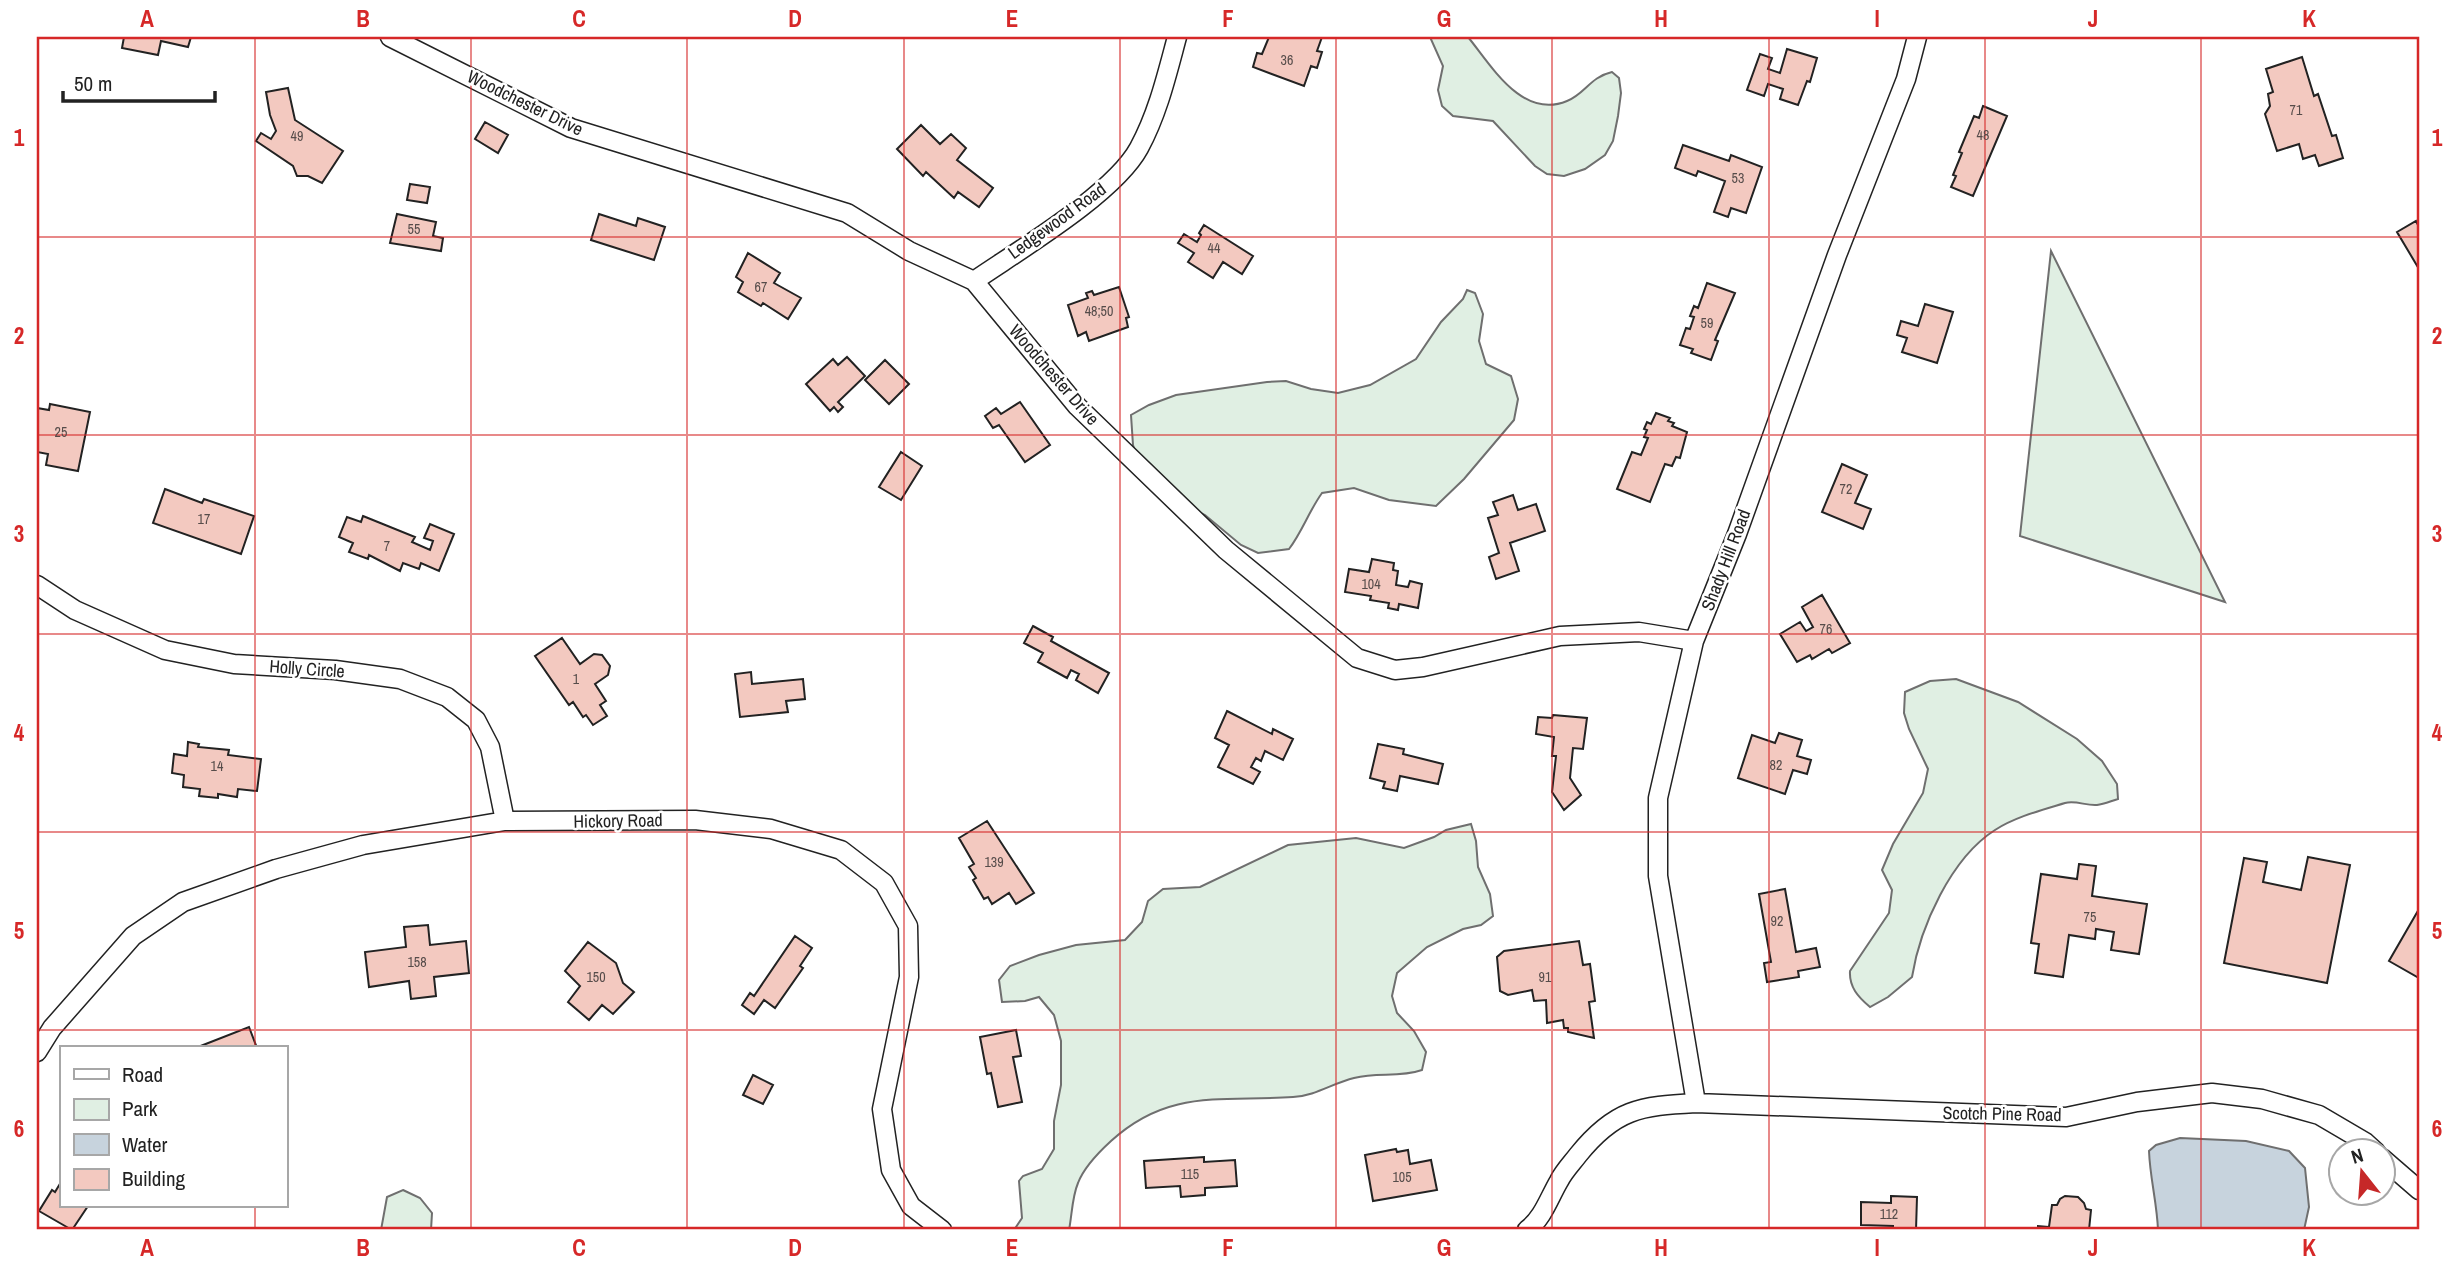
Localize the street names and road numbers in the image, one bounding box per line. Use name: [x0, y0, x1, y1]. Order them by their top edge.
street label: Woodchester Drive: [463, 64, 587, 141]
street label: Ledgewood Road: [1003, 176, 1111, 265]
street label: Woodchester Drive: [1004, 319, 1105, 430]
street label: Shady Hill Road: [1695, 506, 1756, 614]
street label: Holly Circle: [269, 653, 346, 684]
street label: Hickory Road: [573, 807, 663, 834]
street label: Scotch Pine Road: [1942, 1100, 2062, 1127]

